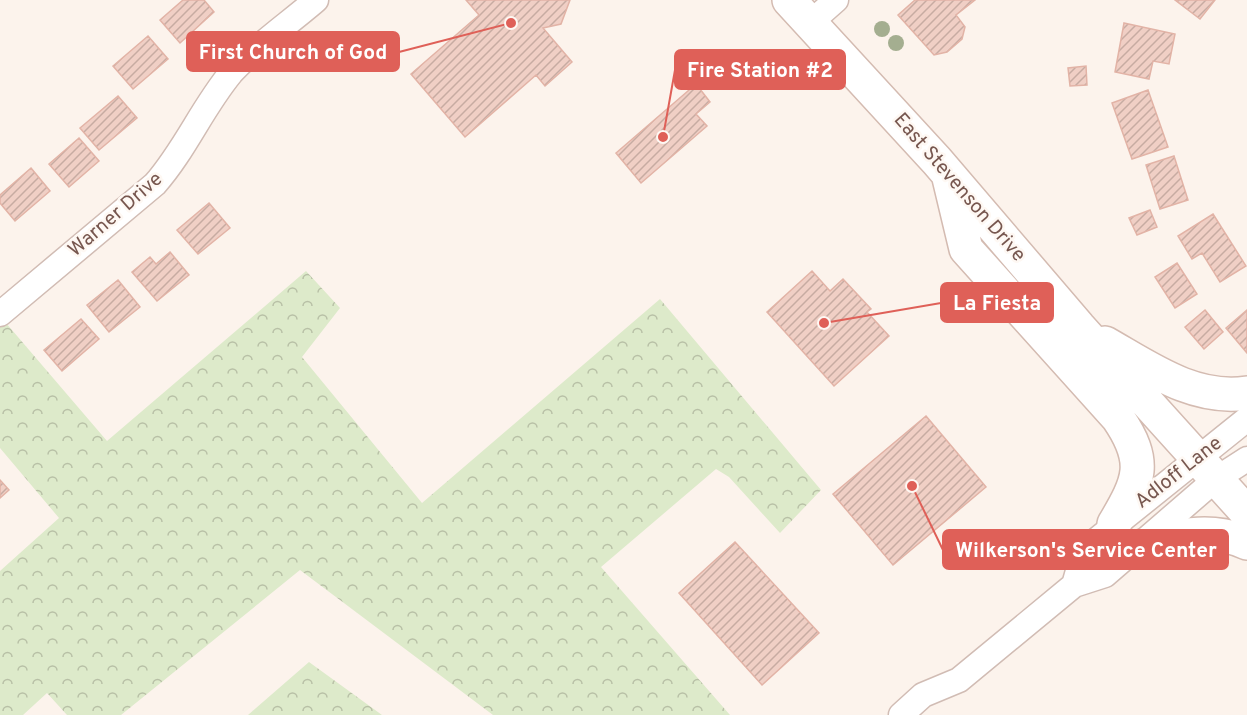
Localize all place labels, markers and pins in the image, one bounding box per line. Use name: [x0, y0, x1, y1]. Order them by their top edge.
callout: First Church of God: [187, 32, 399, 71]
callout: Fire Station #2: [675, 50, 845, 89]
callout: La Fiesta: [941, 283, 1053, 322]
callout: Wilkerson's Service Center: [943, 530, 1228, 569]

